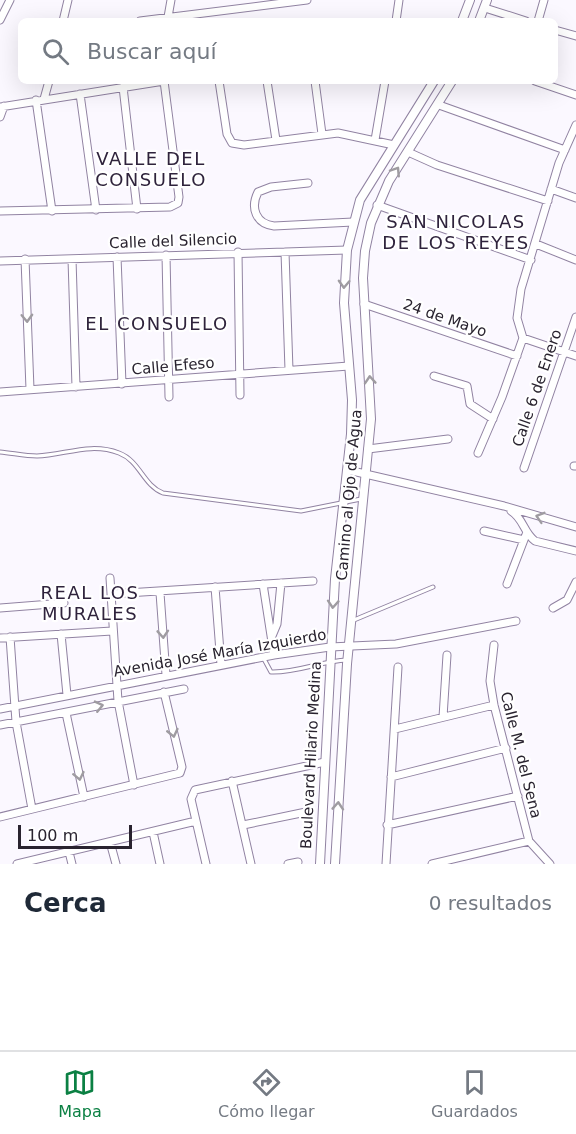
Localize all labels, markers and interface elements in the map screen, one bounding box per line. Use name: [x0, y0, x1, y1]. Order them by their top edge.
search box: [18, 18, 558, 84]
icon: search: [39, 35, 72, 68]
text: Buscar aquí: [87, 39, 217, 64]
district label: VALLE DEL CONSUELO: [95, 148, 207, 190]
one-way arrow: [388, 167, 400, 177]
district label: SAN NICOLAS DE LOS REYES: [382, 211, 530, 253]
street label: Calle del Silencio: [109, 230, 237, 252]
one-way arrow: [338, 280, 350, 289]
street label: 24 de Mayo: [401, 295, 489, 341]
one-way arrow: [21, 313, 34, 322]
district label: EL CONSUELO: [85, 313, 229, 334]
street label: Calle 6 de Enero: [508, 327, 566, 449]
street label: Calle Efeso: [131, 353, 215, 379]
one-way arrow: [364, 375, 377, 384]
street label: Camino al Ojo de Agua: [333, 409, 365, 581]
one-way arrow: [535, 512, 546, 524]
district label: REAL LOS MURALES: [41, 582, 139, 624]
one-way arrow: [327, 599, 340, 609]
street label: Avenida José María Izquierdo: [112, 625, 328, 681]
one-way arrow: [156, 630, 169, 639]
street label: Boulevard Hilario Medina: [297, 661, 325, 849]
street label: Calle M. del Sena: [497, 690, 545, 820]
one-way arrow: [93, 700, 103, 713]
one-way arrow: [166, 728, 179, 738]
one-way arrow: [72, 770, 85, 780]
one-way arrow: [331, 801, 344, 810]
scale bar: [18, 822, 132, 850]
text: 100 m: [27, 826, 78, 845]
text: Cerca: [24, 888, 107, 918]
text: 0 resultados: [429, 891, 552, 915]
tab: Mapa: [58, 1066, 102, 1121]
tab: Cómo llegar: [218, 1066, 315, 1121]
tab: Guardados: [431, 1066, 518, 1121]

